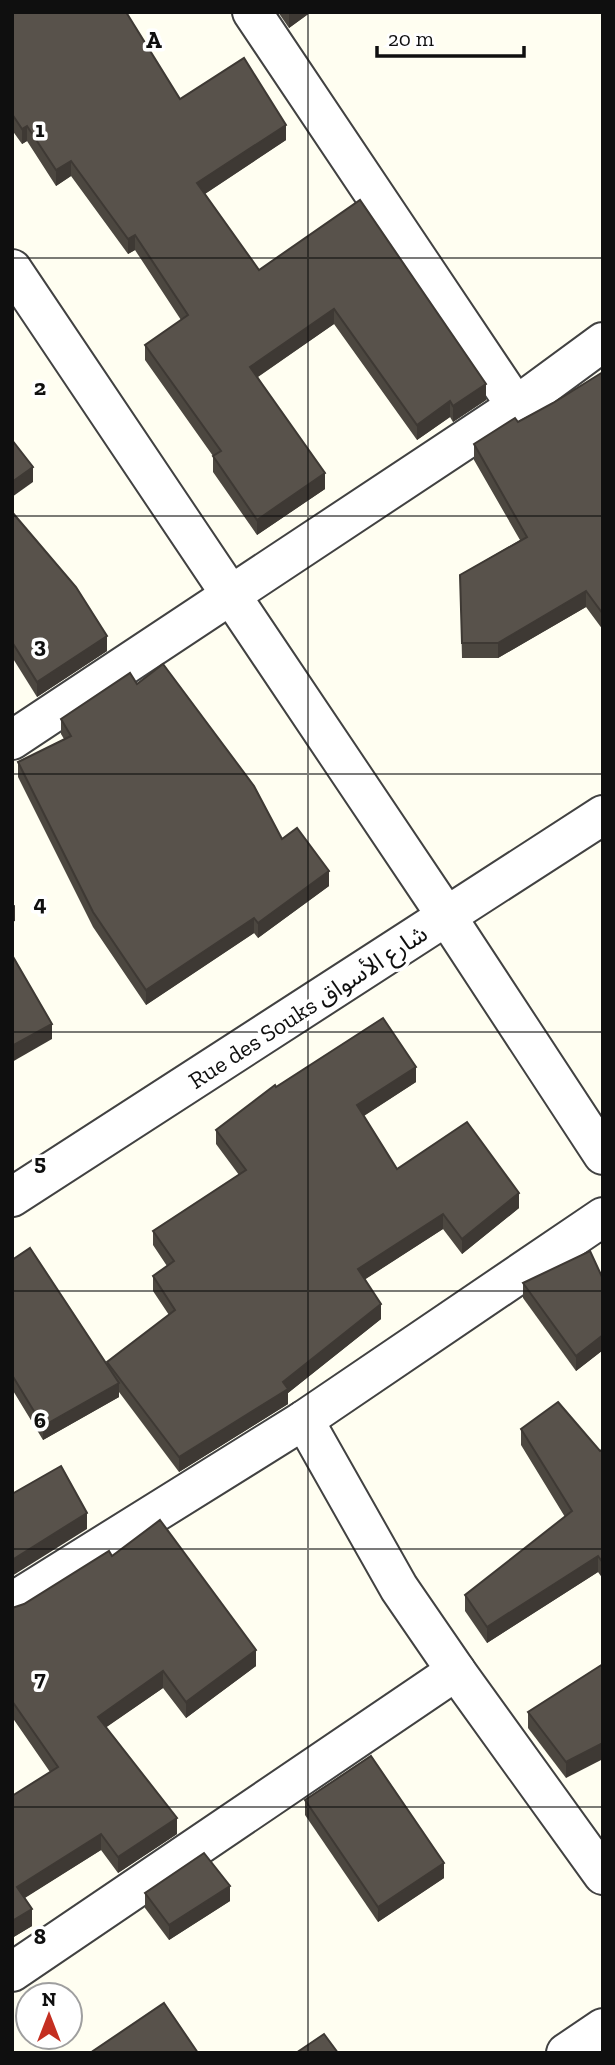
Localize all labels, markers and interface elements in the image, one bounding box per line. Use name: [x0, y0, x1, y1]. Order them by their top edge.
scale bar: [377, 14, 524, 58]
text: A: [146, 26, 162, 54]
text: 20 m: [388, 26, 434, 51]
text: 1: [35, 115, 45, 143]
text: 2: [34, 373, 46, 401]
text: 3: [34, 631, 46, 659]
text: 4: [33, 889, 47, 917]
street label: Rue des Souks شارع الأسواق: [183, 919, 434, 1097]
text: 5: [34, 1148, 46, 1176]
text: 6: [34, 1406, 46, 1434]
text: 7: [34, 1664, 46, 1692]
text: 8: [34, 1922, 46, 1950]
north arrow: [14, 1981, 84, 2051]
text: N: [42, 1988, 56, 2011]

